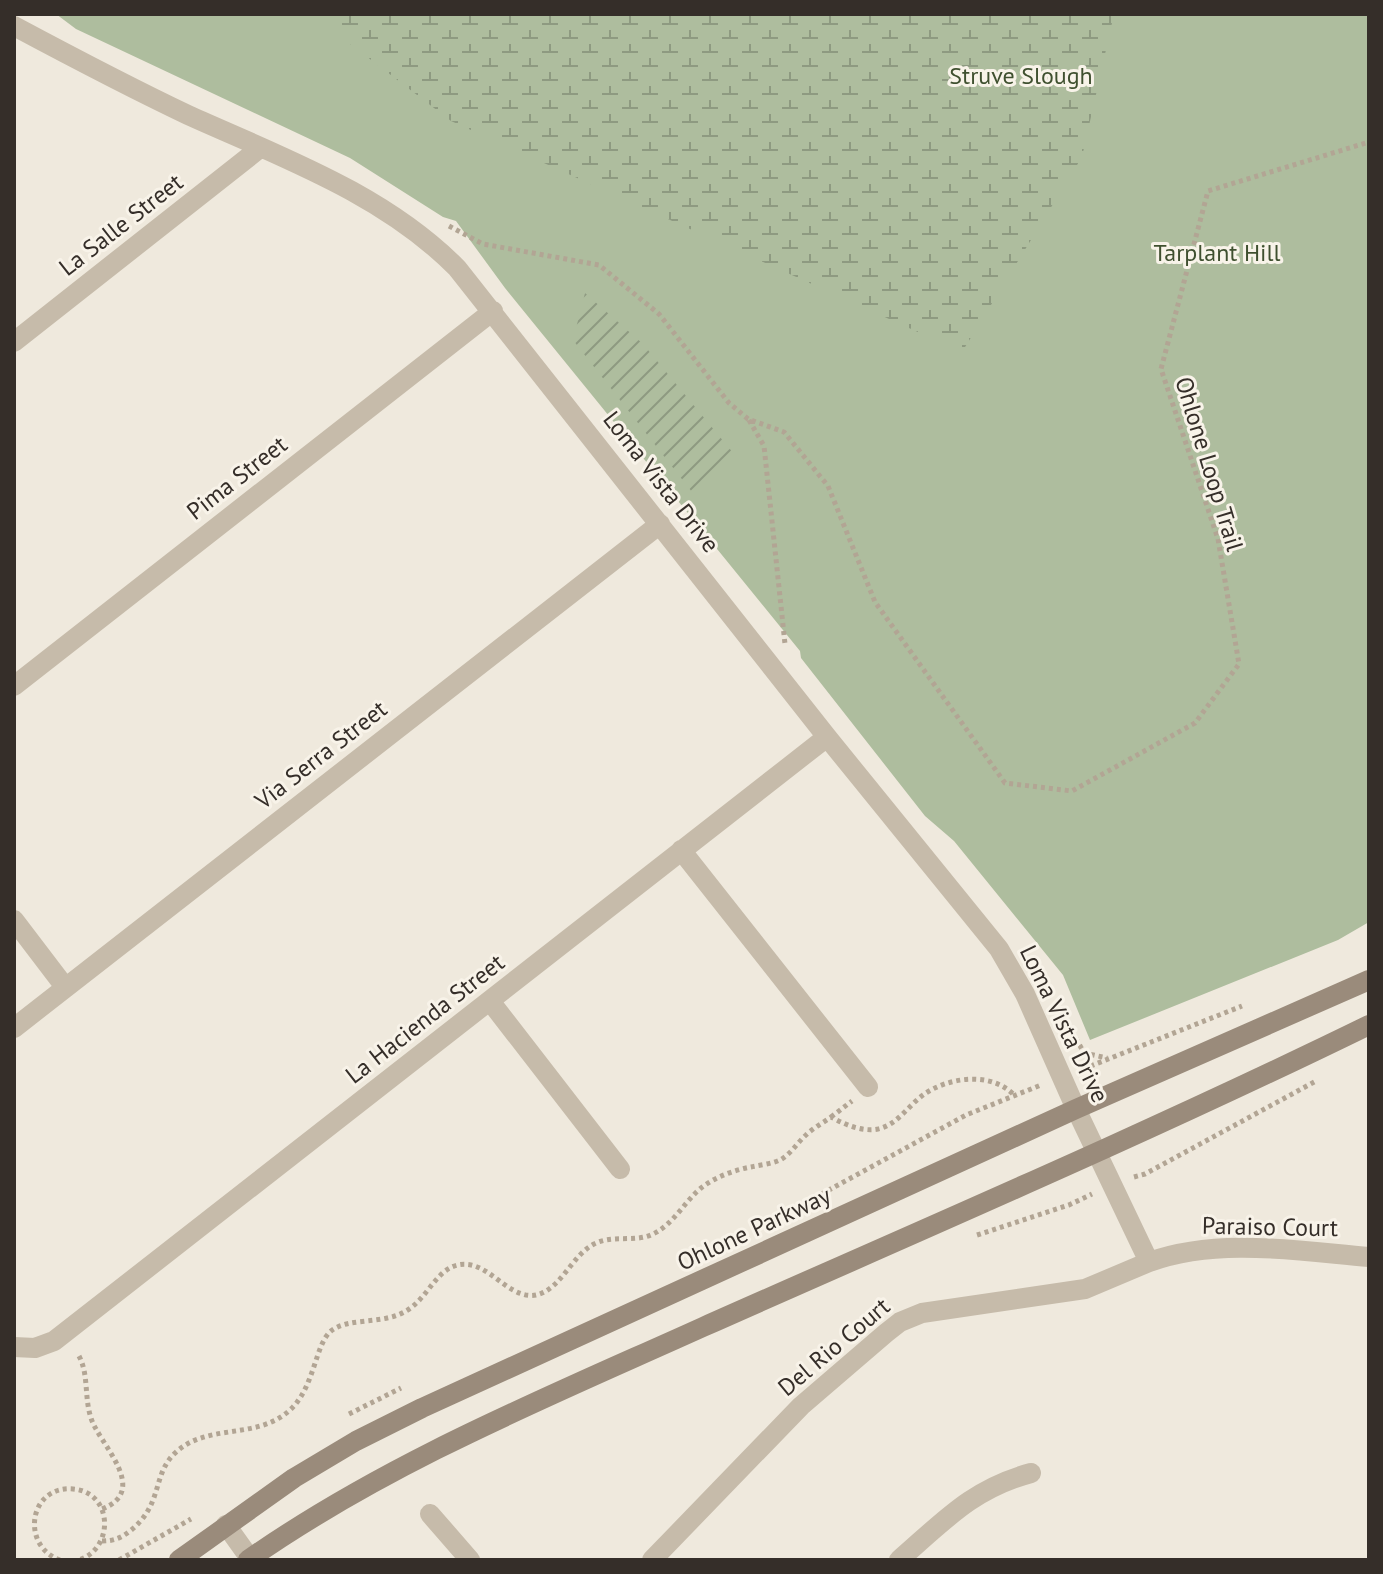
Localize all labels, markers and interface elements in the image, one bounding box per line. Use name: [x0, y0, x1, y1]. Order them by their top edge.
park label: Struve Slough: [949, 60, 1093, 91]
street label: La Salle Street: [53, 167, 189, 283]
park label: Tarplant Hill: [1153, 237, 1281, 268]
street label: Ohlone Loop Trail: [1168, 373, 1251, 555]
street label: Loma Vista Drive: [596, 405, 726, 559]
street label: Pima Street: [180, 429, 293, 526]
street label: Via Serra Street: [248, 693, 393, 816]
street label: Loma Vista Drive: [1013, 940, 1116, 1108]
street label: La Hacienda Street: [339, 947, 510, 1090]
street label: Ohlone Parkway: [672, 1179, 836, 1278]
street label: Paraiso Court: [1202, 1210, 1338, 1243]
street label: Del Rio Court: [771, 1291, 896, 1403]

